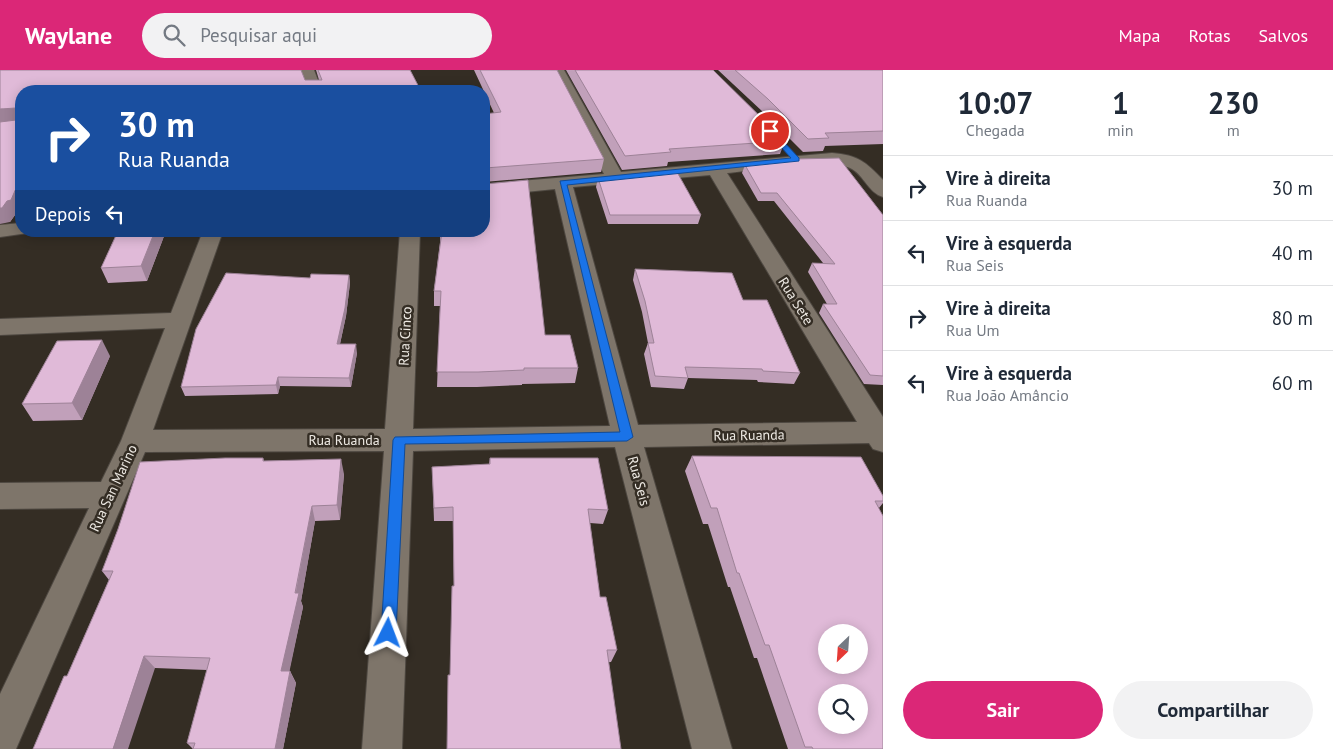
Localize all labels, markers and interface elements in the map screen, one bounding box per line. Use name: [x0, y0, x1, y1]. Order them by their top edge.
search box: [142, 13, 492, 58]
text: Waylane: [25, 20, 112, 51]
icon: search: [160, 21, 188, 49]
text: Pesquisar aqui: [200, 23, 317, 47]
text: Mapa: [1119, 24, 1160, 47]
text: Rotas: [1188, 24, 1231, 47]
text: Salvos: [1259, 24, 1308, 47]
text: 10:07: [957, 83, 1033, 122]
text: 1: [1112, 83, 1129, 122]
text: 230: [1208, 83, 1259, 122]
text: 30 m: [118, 101, 195, 147]
icon: right: [35, 105, 100, 170]
pin: [749, 110, 791, 152]
icon: arrive: [756, 117, 784, 145]
text: Chegada: [966, 120, 1025, 140]
text: min: [1108, 120, 1134, 140]
text: m: [1227, 120, 1240, 140]
text: Rua Ruanda: [118, 145, 230, 173]
text: Vire à direita: [946, 166, 1051, 190]
icon: right: [903, 174, 931, 202]
text: 30 m: [1272, 176, 1313, 200]
text: Rua Ruanda: [946, 190, 1027, 210]
icon: left: [101, 200, 129, 228]
text: Depois: [35, 202, 91, 226]
text: Vire à esquerda: [946, 231, 1072, 255]
icon: left: [903, 239, 931, 267]
text: 40 m: [1272, 241, 1313, 265]
text: Rua Seis: [946, 255, 1004, 275]
street label: Rua Sete: [774, 274, 818, 328]
text: Vire à direita: [946, 296, 1051, 320]
icon: right: [903, 304, 931, 332]
street label: Rua Cinco: [394, 306, 416, 366]
text: 80 m: [1272, 306, 1313, 330]
text: Rua Um: [946, 320, 1000, 340]
text: Vire à esquerda: [946, 361, 1072, 385]
icon: left: [903, 369, 931, 397]
text: 60 m: [1272, 371, 1313, 395]
text: Rua João Amâncio: [946, 385, 1069, 405]
street label: Rua Ruanda: [713, 425, 785, 445]
street label: Rua Ruanda: [308, 431, 380, 449]
street label: Rua San Marino: [85, 442, 141, 534]
street label: Rua Seis: [624, 454, 654, 508]
position arrow: [361, 606, 413, 658]
north arrow: [818, 624, 868, 674]
map controls: [818, 624, 868, 734]
button: Sair: [903, 681, 1103, 739]
button: Compartilhar: [1113, 681, 1313, 739]
button: search: [818, 684, 868, 734]

